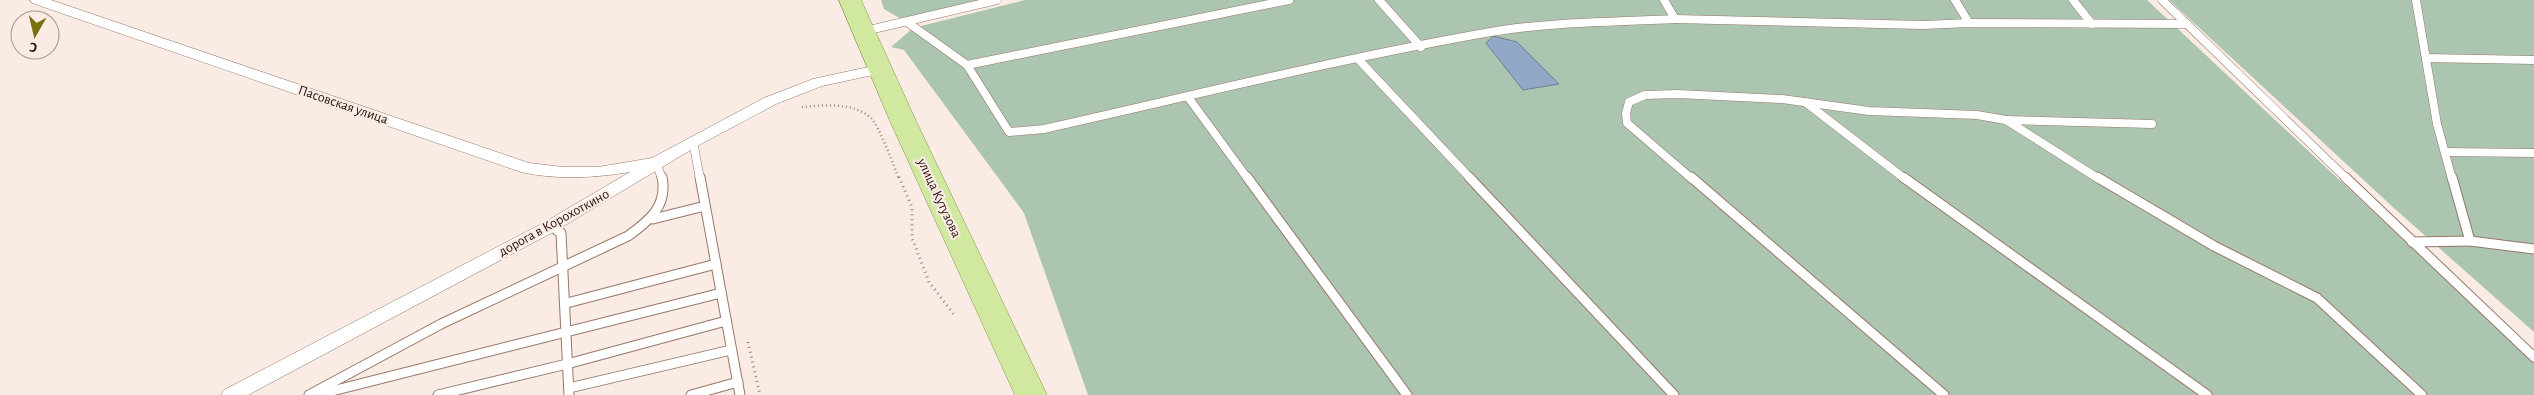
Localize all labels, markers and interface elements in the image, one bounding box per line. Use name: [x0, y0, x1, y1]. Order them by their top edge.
north arrow: [10, 10, 60, 60]
text: С: [28, 39, 38, 54]
street label: Пасовская улица: [296, 83, 390, 127]
street label: улица Кутузова: [914, 155, 964, 240]
street label: дорога в Корохоткино: [496, 187, 612, 259]

